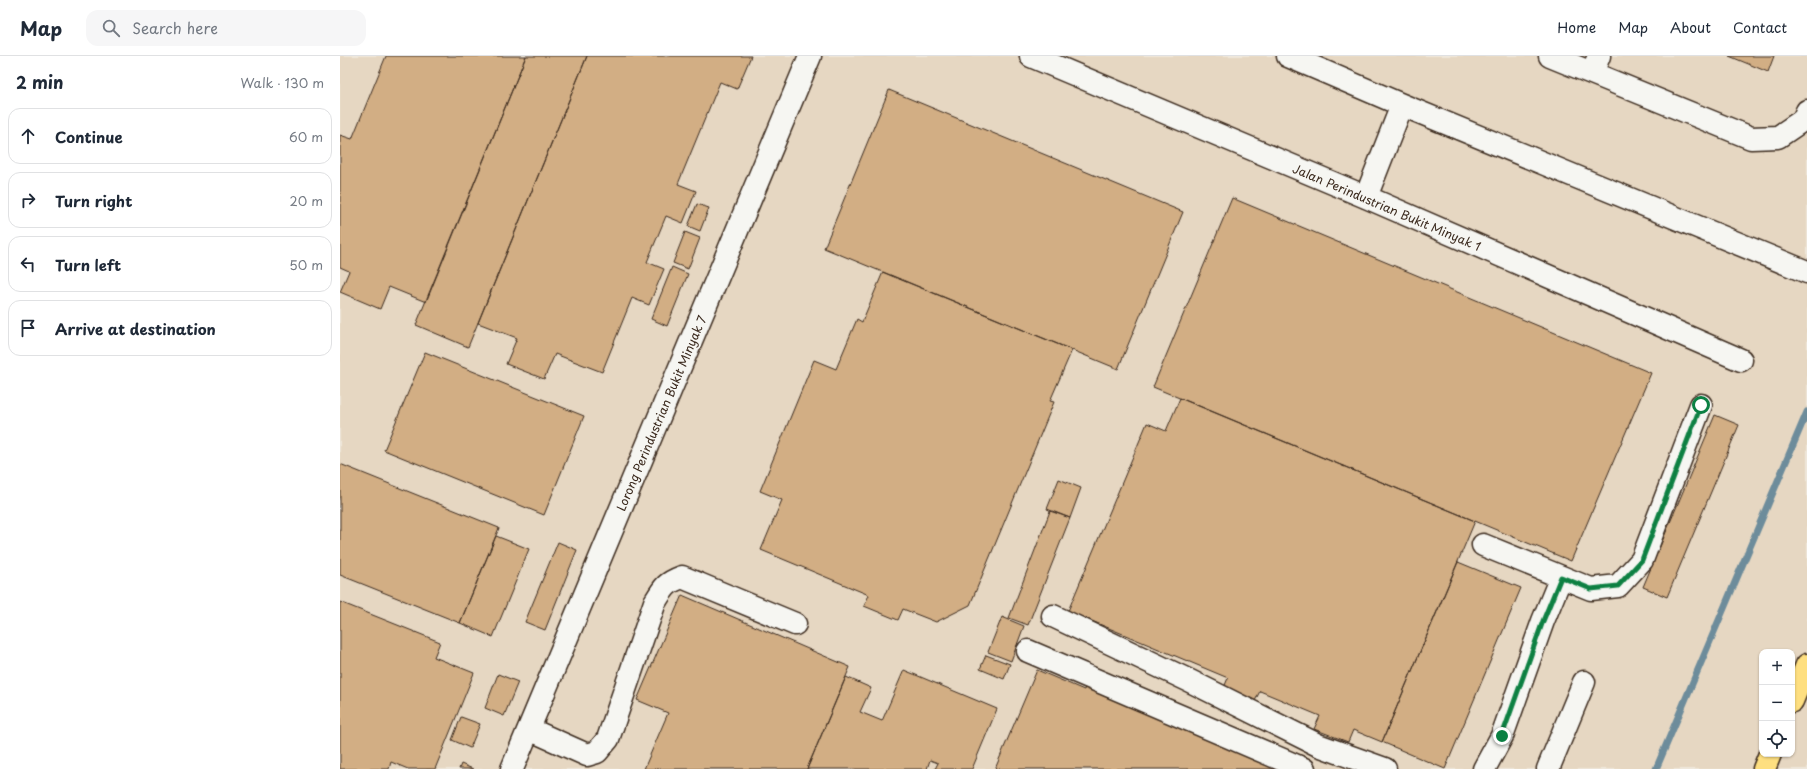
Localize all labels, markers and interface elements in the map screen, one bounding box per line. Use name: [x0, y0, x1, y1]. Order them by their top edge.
search box: [86, 10, 366, 46]
text: Map: [20, 14, 62, 42]
text: Search here: [132, 16, 218, 39]
icon: search: [100, 17, 122, 39]
text: Home: [1557, 17, 1596, 38]
text: Map: [1618, 17, 1648, 38]
text: About: [1670, 17, 1711, 38]
text: Contact: [1733, 17, 1787, 38]
text: 2 min: [16, 69, 63, 95]
text: Walk · 130 m: [241, 73, 324, 92]
icon: ahead: [17, 125, 39, 147]
text: Continue: [55, 125, 123, 148]
text: 60 m: [289, 127, 323, 146]
street label: Jalan Perindustrian Bukit Minyak 1: [1290, 159, 1484, 255]
icon: right: [17, 189, 39, 211]
text: Turn right: [55, 189, 132, 212]
text: 20 m: [289, 191, 323, 210]
icon: left: [17, 253, 39, 275]
text: Turn left: [55, 253, 121, 276]
text: 50 m: [289, 255, 323, 274]
street label: Lorong Perindustrian Bukit Minyak 7: [612, 312, 711, 514]
icon: arrive: [17, 317, 39, 339]
text: Arrive at destination: [55, 317, 216, 340]
route start: [1692, 396, 1710, 414]
map controls: [1759, 649, 1795, 757]
button: +: [1759, 649, 1795, 685]
button: −: [1759, 685, 1795, 721]
button: locate: [1759, 721, 1795, 757]
route end: [1493, 727, 1511, 745]

